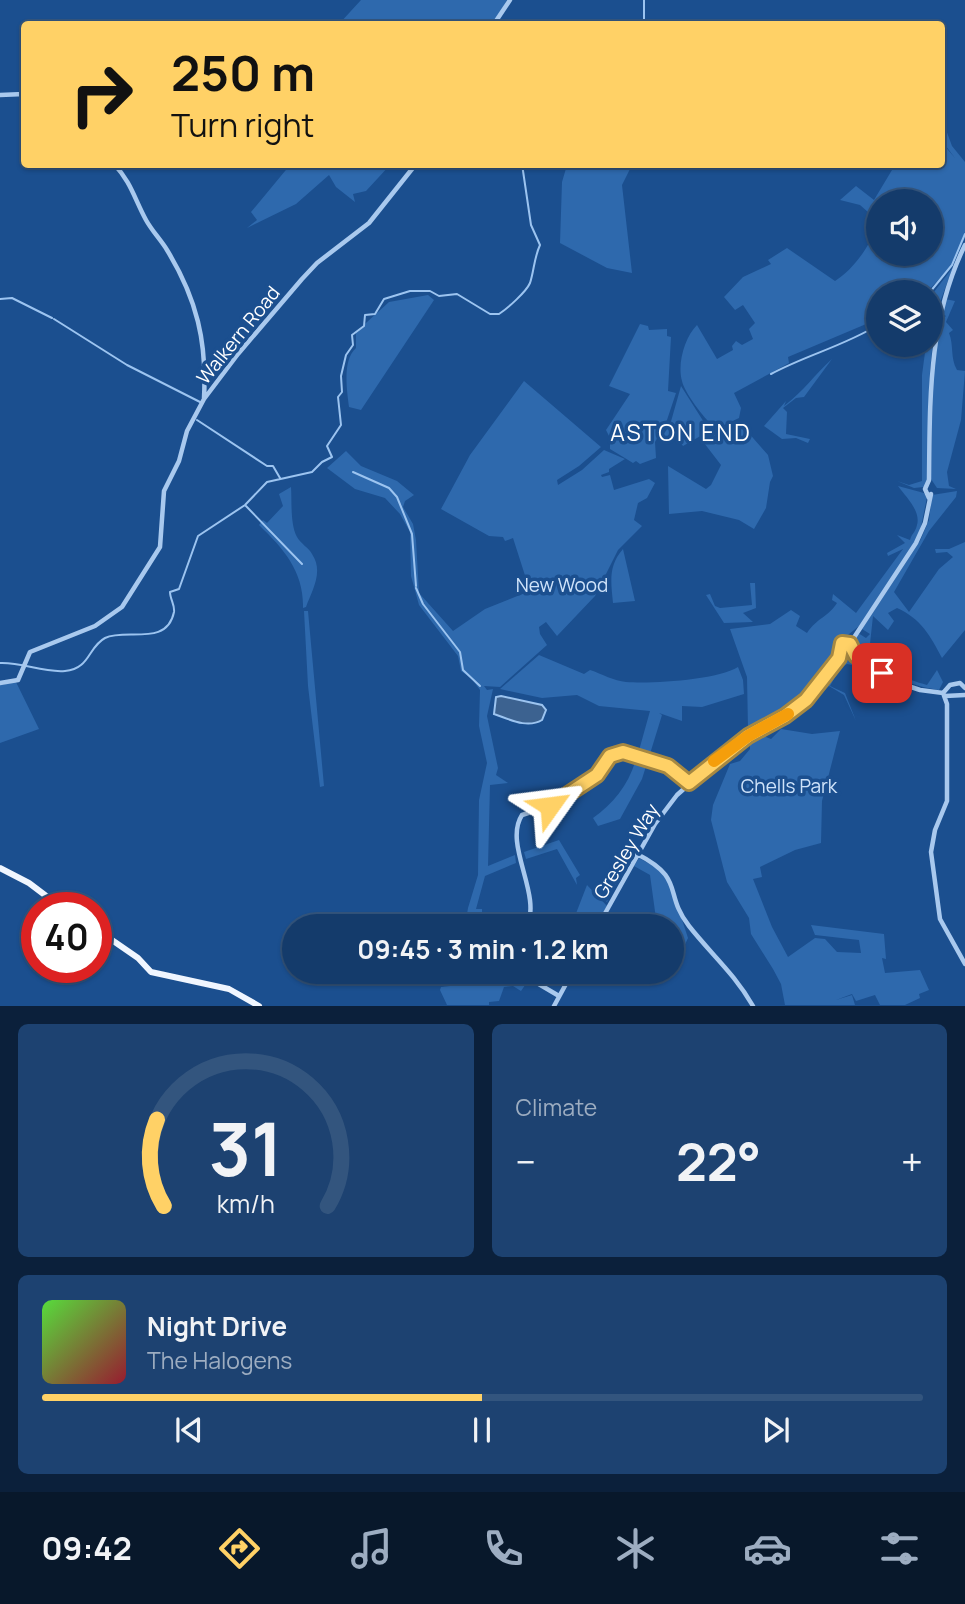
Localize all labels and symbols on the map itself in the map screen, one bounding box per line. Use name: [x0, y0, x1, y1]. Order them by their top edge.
street label: Walkern Road: [190, 280, 286, 390]
district label: ASTON END: [610, 416, 752, 448]
park label: New Wood: [516, 572, 608, 598]
pin: [852, 643, 912, 703]
position arrow: [513, 769, 587, 843]
park label: Chells Park: [741, 773, 838, 799]
street label: Gresley Way: [587, 798, 665, 904]
speed limit sign: 40: [21, 892, 112, 983]

